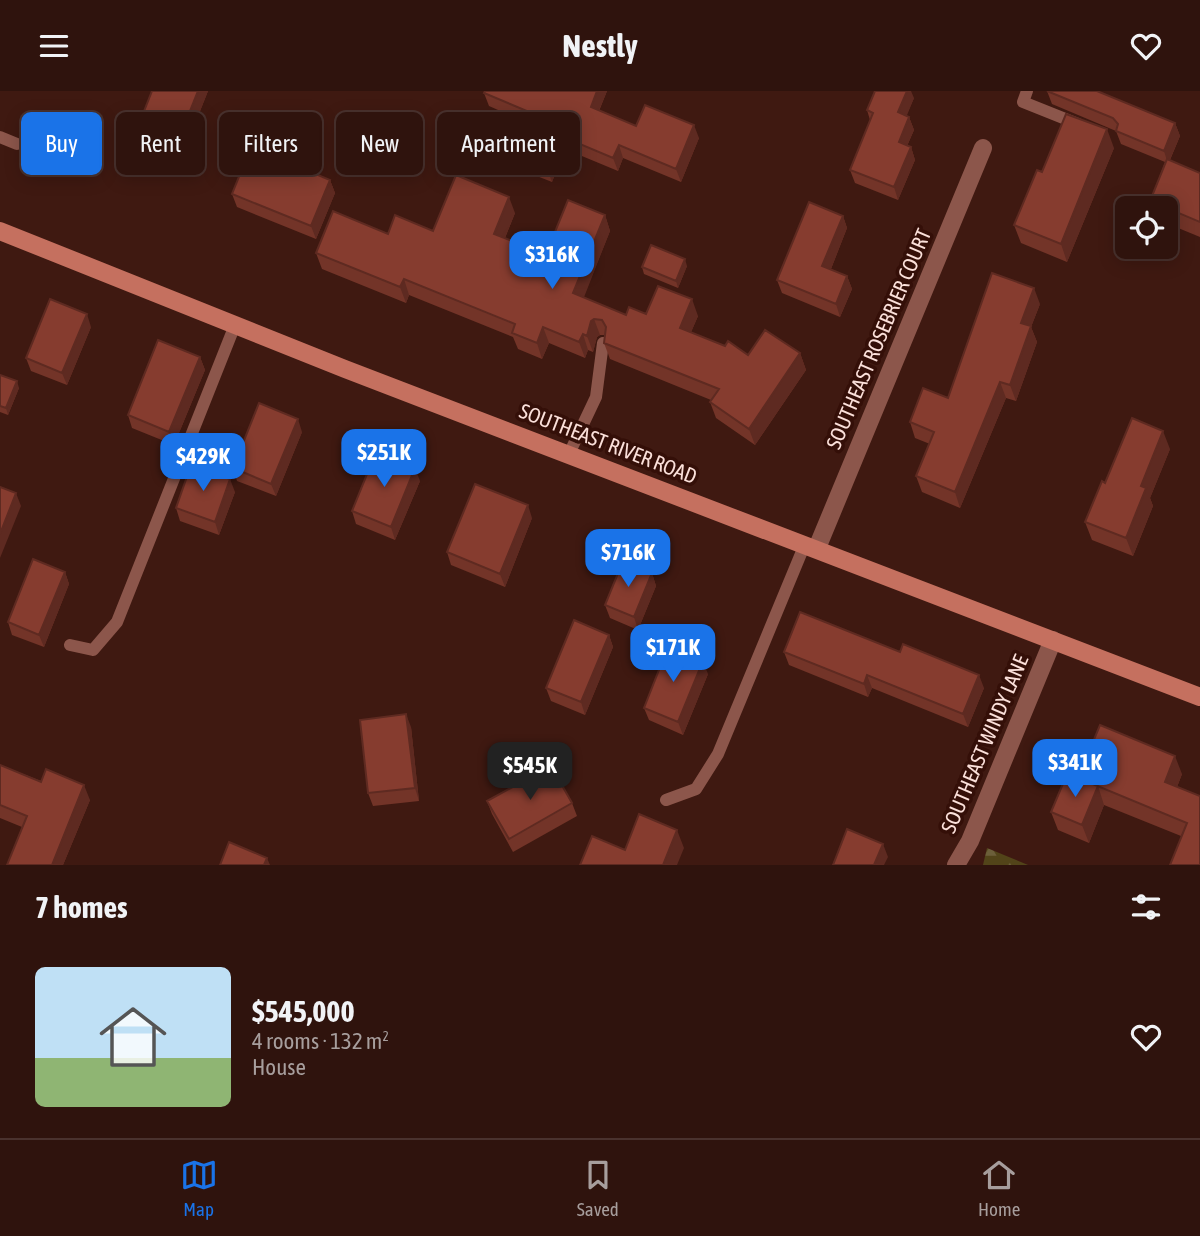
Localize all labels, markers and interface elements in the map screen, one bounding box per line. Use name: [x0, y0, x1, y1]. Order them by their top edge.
icon: menu: [35, 27, 73, 65]
text: Nestly: [562, 27, 638, 64]
icon: heart: [1127, 27, 1165, 65]
chip: Buy: [21, 112, 102, 175]
chip: Rent: [116, 112, 205, 175]
chip: Filters: [219, 112, 322, 175]
chip: New: [336, 112, 423, 175]
chip: Apartment: [437, 112, 580, 175]
map controls: [1115, 196, 1178, 259]
button: locate: [1115, 196, 1178, 259]
street label: SOUTHEAST ROSEBRIER COURT: [821, 225, 935, 452]
pin: $316K: [503, 231, 601, 291]
text: $316K: [525, 241, 579, 267]
street label: SOUTHEAST RIVER ROAD: [516, 398, 700, 488]
pin: $251K: [335, 429, 433, 489]
pin: $429K: [154, 433, 252, 493]
text: $251K: [357, 439, 411, 465]
text: $429K: [176, 443, 230, 469]
pin: $716K: [579, 529, 677, 589]
text: $716K: [601, 539, 655, 565]
pin: $171K: [624, 625, 722, 684]
text: $171K: [646, 634, 700, 660]
street label: SOUTHEAST WINDY LANE: [936, 651, 1032, 836]
pin: $341K: [1026, 739, 1124, 799]
pin: $545K: [481, 743, 579, 802]
text: $341K: [1048, 749, 1102, 775]
text: $545K: [503, 752, 557, 778]
icon: filters: [1127, 888, 1165, 926]
text: 7 homes: [35, 890, 128, 924]
text: $545,000: [252, 994, 355, 1028]
icon: home: [91, 995, 175, 1079]
icon: heart: [1127, 1018, 1165, 1056]
text: 4 rooms · 132 m²: [252, 1028, 389, 1054]
text: House: [252, 1054, 306, 1080]
tab: Map: [180, 1156, 218, 1220]
tab: Saved: [577, 1156, 619, 1220]
tab: Home: [978, 1156, 1020, 1220]

